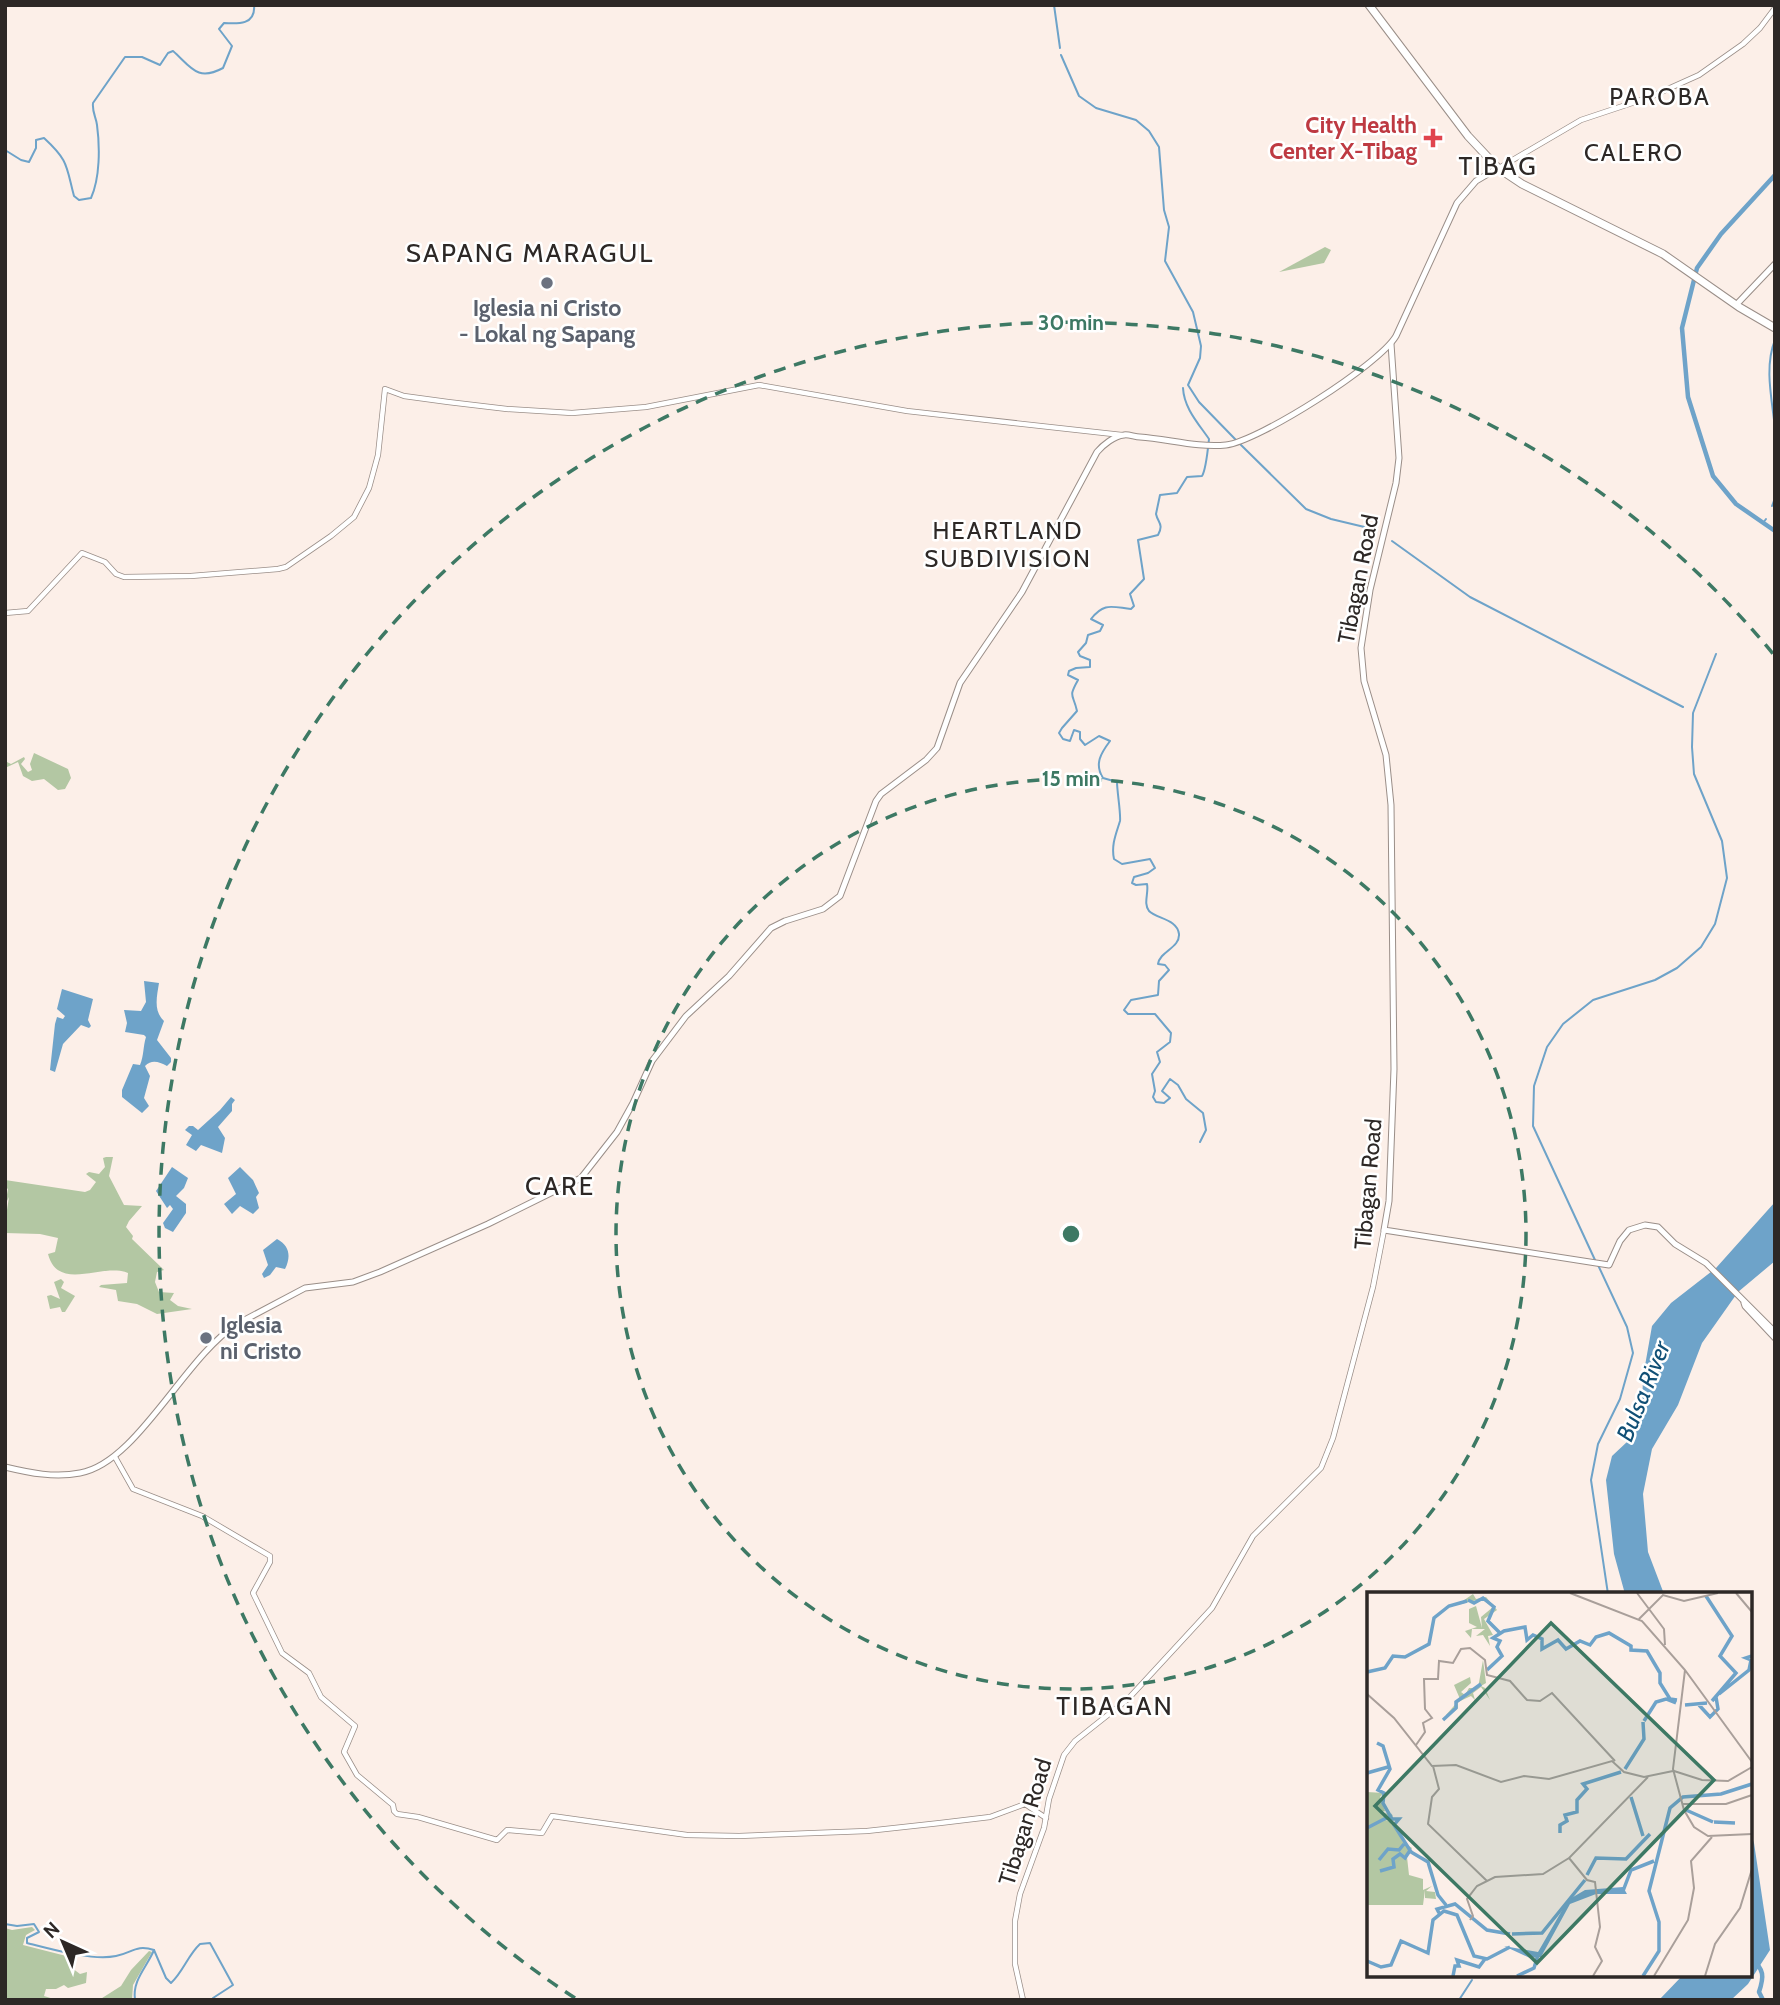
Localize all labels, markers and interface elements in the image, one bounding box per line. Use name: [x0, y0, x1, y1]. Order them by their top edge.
district label: PAROBA: [1609, 82, 1711, 111]
place label: City Health Center X-Tibag: [1269, 111, 1417, 165]
marker: City Health Center X-Tibag: [1423, 128, 1443, 148]
district label: CALERO: [1584, 138, 1684, 167]
district label: TIBAG: [1458, 150, 1538, 182]
district label: SAPANG MARAGUL: [406, 237, 654, 269]
marker: Iglesia ni Cristo - Lokal ng Sapang: [539, 275, 555, 291]
place label: Iglesia ni Cristo - Lokal ng Sapang: [459, 294, 635, 348]
text: 30 min: [1038, 310, 1104, 335]
street label: Tibagan Road: [1332, 512, 1384, 646]
district label: HEARTLAND SUBDIVISION: [924, 516, 1092, 573]
text: 15 min: [1042, 766, 1100, 791]
street label: Tibagan Road: [1348, 1117, 1388, 1251]
district label: CARE: [525, 1170, 595, 1202]
centre of rings: [1059, 1222, 1083, 1246]
place label: Iglesia ni Cristo: [220, 1311, 301, 1365]
marker: Iglesia ni Cristo: [198, 1330, 214, 1346]
water label: Bulsa River: [1610, 1335, 1677, 1445]
inset map: [1367, 1592, 1752, 1977]
district label: TIBAGAN: [1056, 1690, 1174, 1722]
street label: Tibagan Road: [992, 1755, 1058, 1889]
north arrow: [28, 1907, 98, 1977]
text: N: [39, 1917, 64, 1943]

